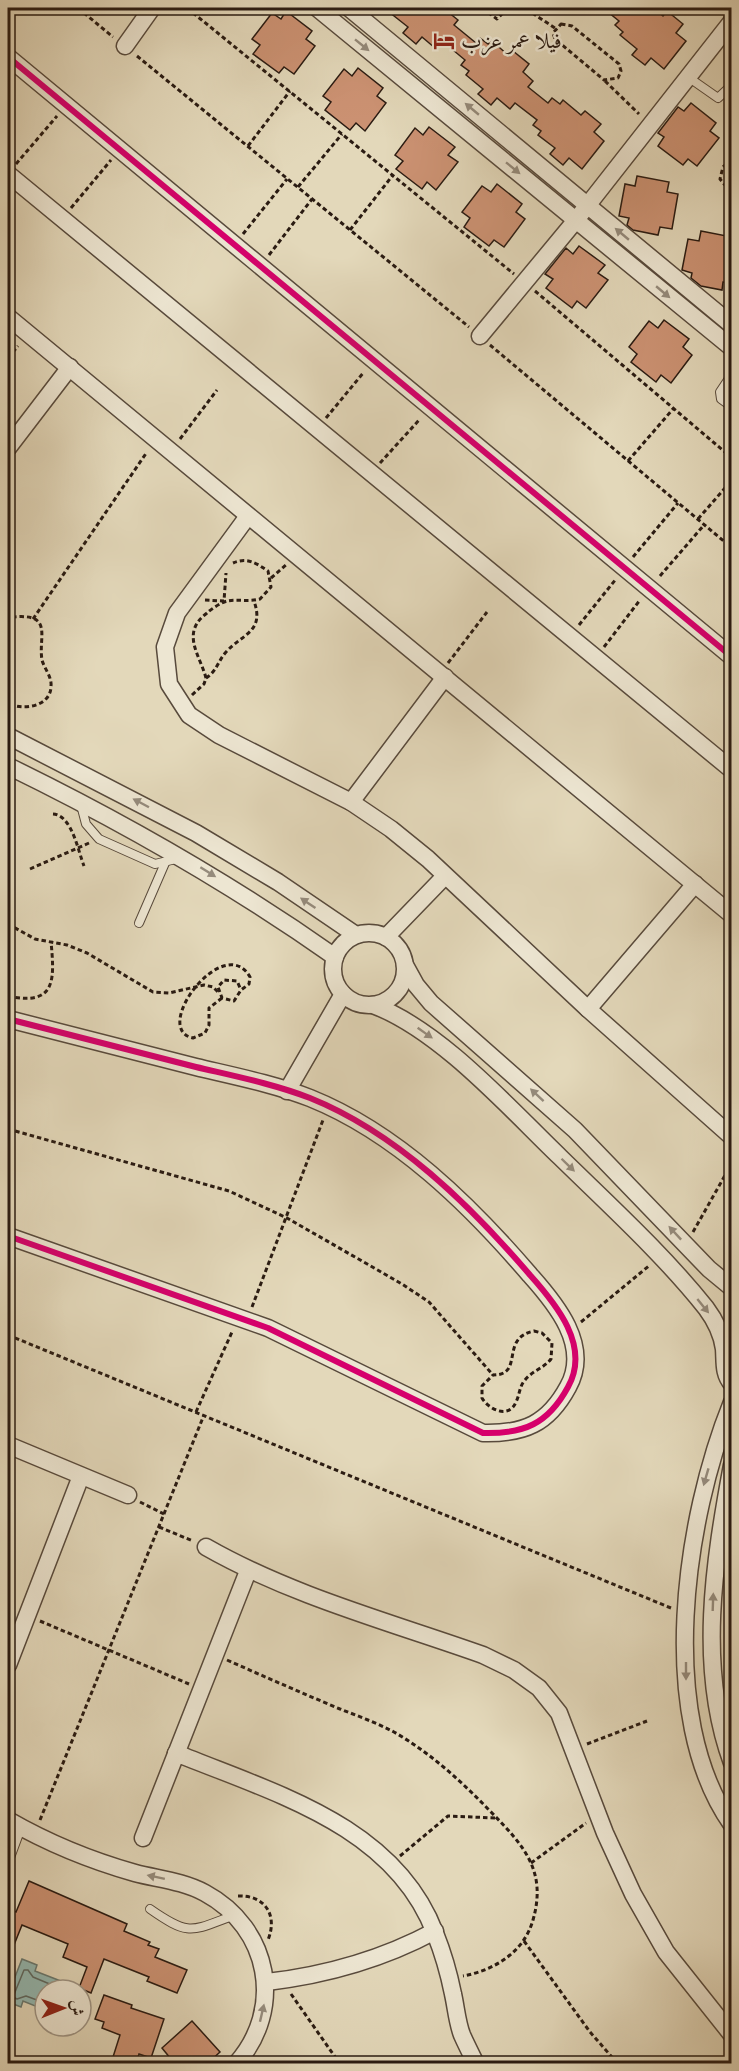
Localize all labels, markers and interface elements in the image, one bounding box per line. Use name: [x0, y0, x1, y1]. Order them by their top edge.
place label: فيلا عمر عزب: [461, 27, 562, 56]
hotel icon: فيلا عمر عزب: [432, 29, 456, 53]
one-way arrow: [354, 38, 370, 51]
one-way arrow: [464, 103, 480, 116]
one-way arrow: [505, 161, 520, 174]
one-way arrow: [615, 228, 630, 241]
one-way arrow: [656, 285, 671, 297]
one-way arrow: [132, 798, 149, 808]
one-way arrow: [199, 867, 216, 878]
one-way arrow: [300, 897, 316, 908]
one-way arrow: [416, 1027, 432, 1039]
one-way arrow: [529, 1088, 544, 1102]
one-way arrow: [560, 1157, 574, 1171]
one-way arrow: [668, 1225, 682, 1240]
one-way arrow: [696, 1298, 708, 1313]
one-way arrow: [700, 1468, 710, 1486]
one-way arrow: [708, 1592, 718, 1611]
one-way arrow: [681, 1661, 691, 1680]
one-way arrow: [147, 1872, 165, 1882]
north arrow: [33, 1978, 93, 2038]
text: ش: [67, 2000, 87, 2016]
one-way arrow: [258, 2004, 268, 2022]

